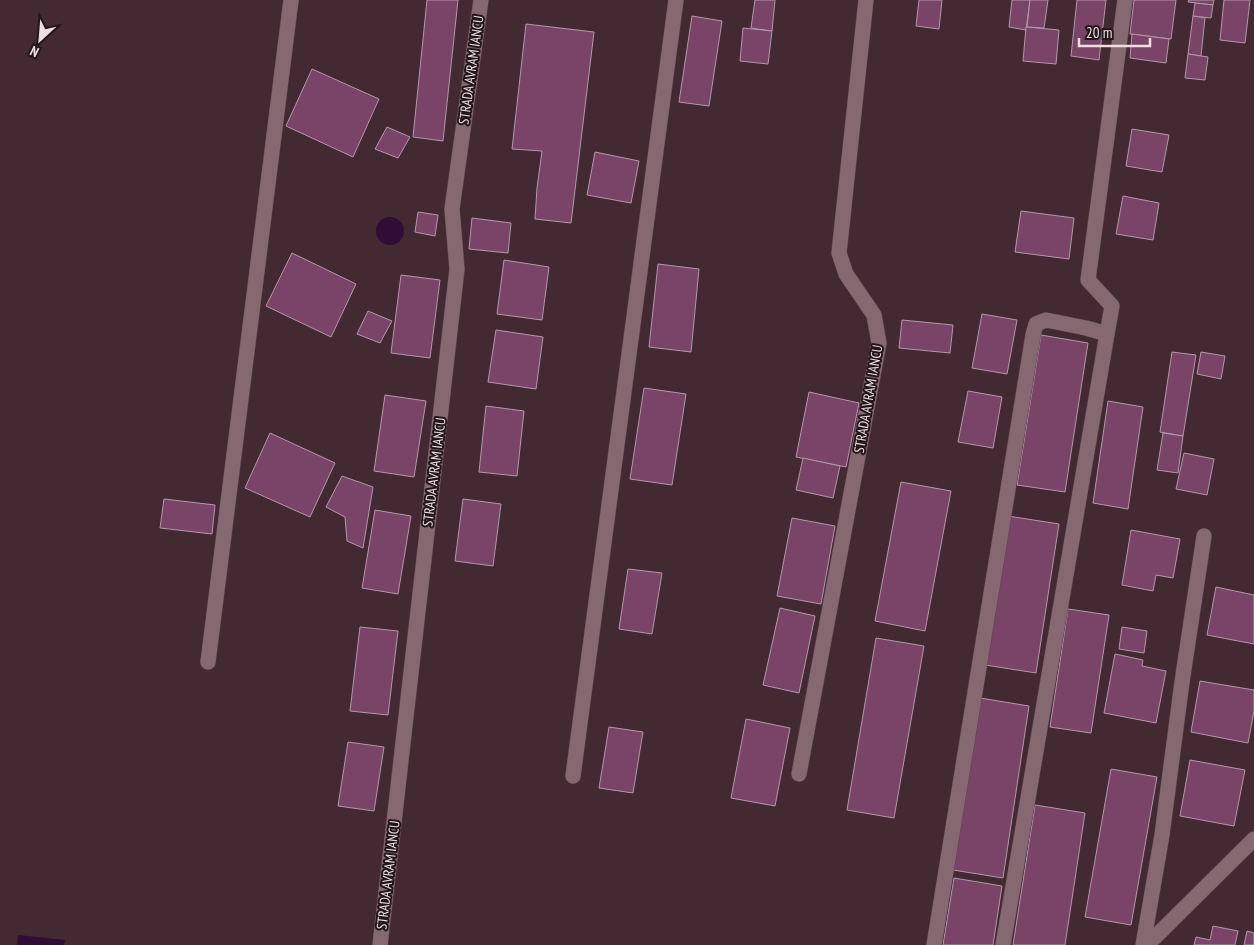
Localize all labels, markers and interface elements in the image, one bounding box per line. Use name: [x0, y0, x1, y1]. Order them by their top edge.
street label: STRADA AVRAM IANCU: [454, 14, 488, 126]
north arrow: [15, 15, 65, 65]
scale bar: [1079, 15, 1150, 47]
text: 20 m: [1086, 23, 1112, 42]
text: N: [27, 42, 42, 61]
street label: STRADA AVRAM IANCU: [850, 343, 886, 455]
street label: STRADA AVRAM IANCU: [418, 416, 450, 528]
street label: STRADA AVRAM IANCU: [372, 819, 404, 931]

